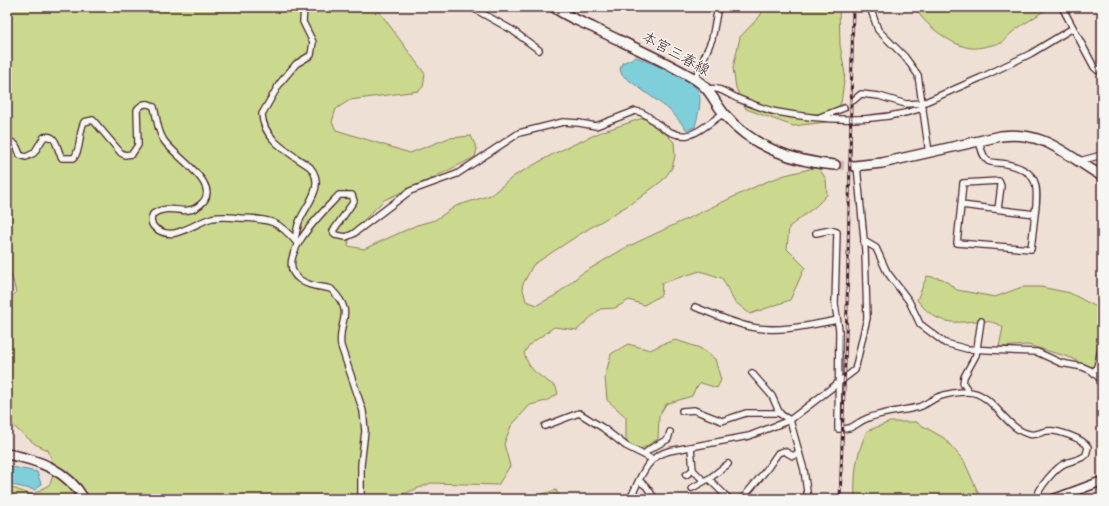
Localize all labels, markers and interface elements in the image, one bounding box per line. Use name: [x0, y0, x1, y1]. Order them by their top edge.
street label: 本宮三春線: [638, 28, 713, 81]

